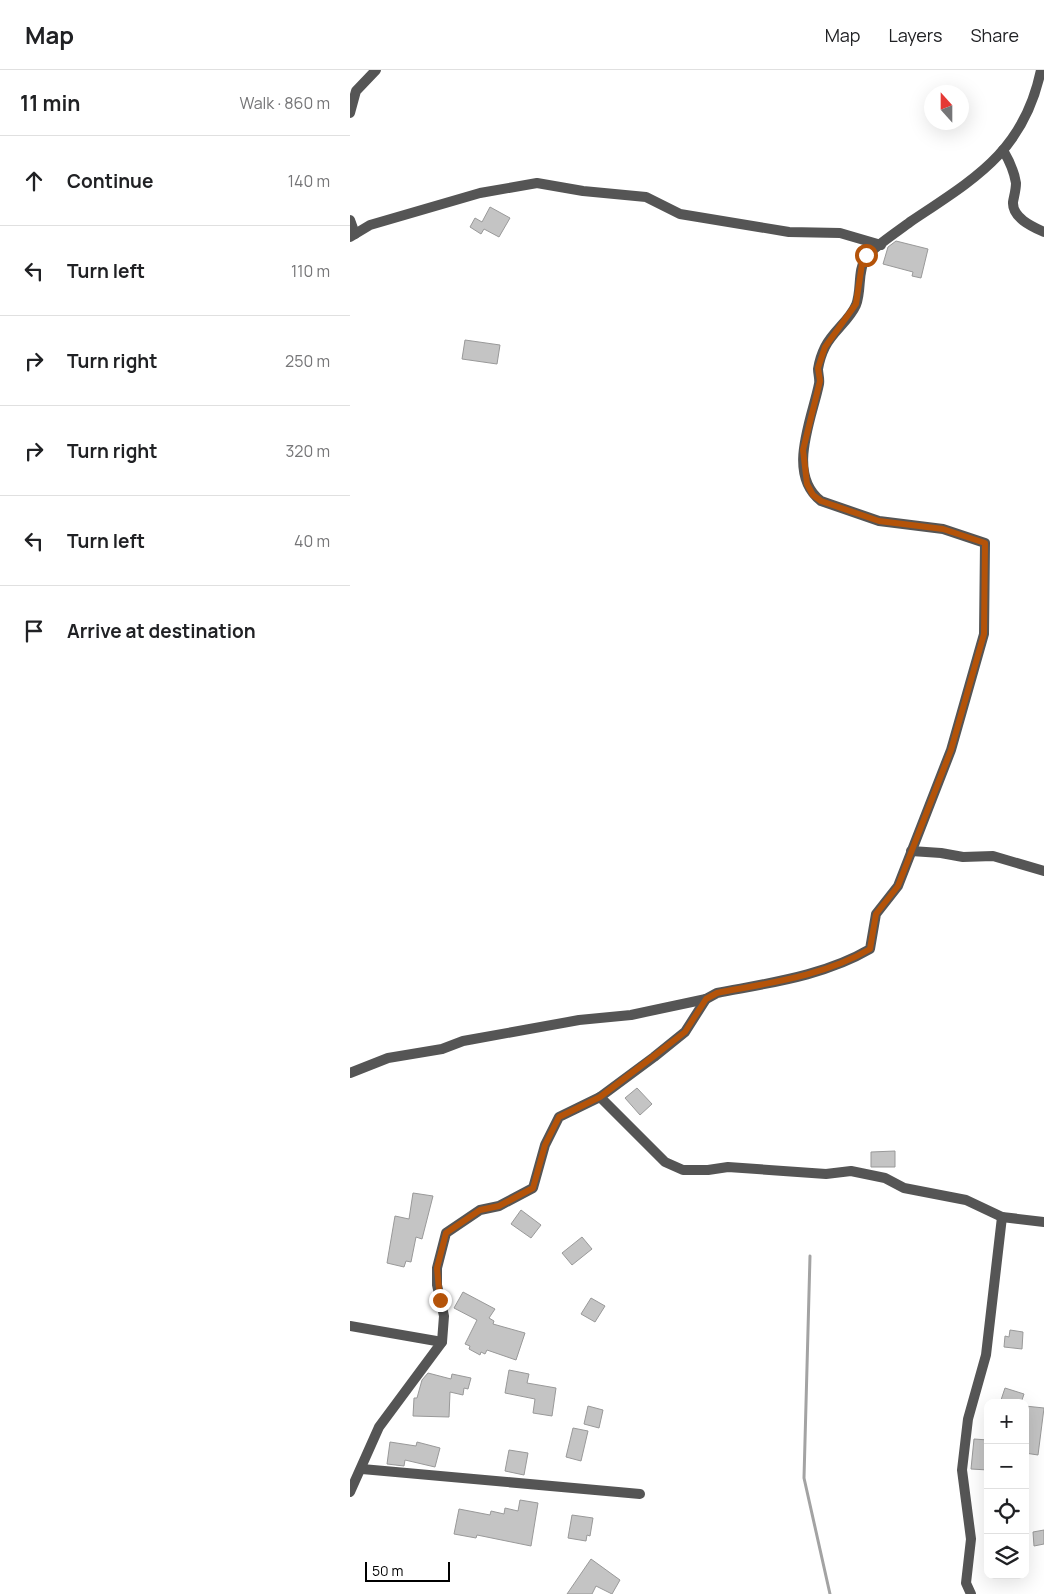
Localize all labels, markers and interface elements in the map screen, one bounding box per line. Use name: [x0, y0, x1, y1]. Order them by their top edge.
text: Map: [25, 18, 74, 51]
text: Map: [825, 23, 860, 47]
text: Layers: [888, 23, 942, 47]
text: Share: [970, 23, 1019, 47]
north arrow: [924, 85, 969, 130]
text: 11 min: [20, 89, 81, 117]
text: Walk · 860 m: [239, 92, 330, 114]
icon: ahead: [20, 167, 48, 195]
text: Continue: [67, 168, 153, 194]
text: 140 m: [288, 170, 330, 192]
route start: [855, 244, 878, 267]
icon: left: [20, 257, 48, 285]
text: Turn left: [67, 258, 145, 284]
text: 110 m: [291, 260, 330, 282]
icon: right: [20, 347, 48, 375]
text: Turn right: [67, 348, 157, 374]
text: 250 m: [285, 350, 330, 372]
icon: right: [20, 437, 48, 465]
text: Turn right: [67, 438, 157, 464]
text: 320 m: [286, 440, 330, 462]
icon: left: [20, 527, 48, 555]
text: Turn left: [67, 528, 145, 554]
text: 40 m: [294, 530, 330, 552]
icon: arrive: [20, 617, 48, 645]
text: Arrive at destination: [67, 618, 256, 644]
route end: [429, 1289, 452, 1312]
map controls: [984, 1399, 1029, 1579]
button: +: [984, 1399, 1029, 1444]
button: −: [984, 1444, 1029, 1489]
button: locate: [984, 1489, 1029, 1534]
button: layers: [984, 1534, 1029, 1579]
scale bar: [365, 1559, 450, 1582]
text: 50 m: [372, 1561, 403, 1580]

